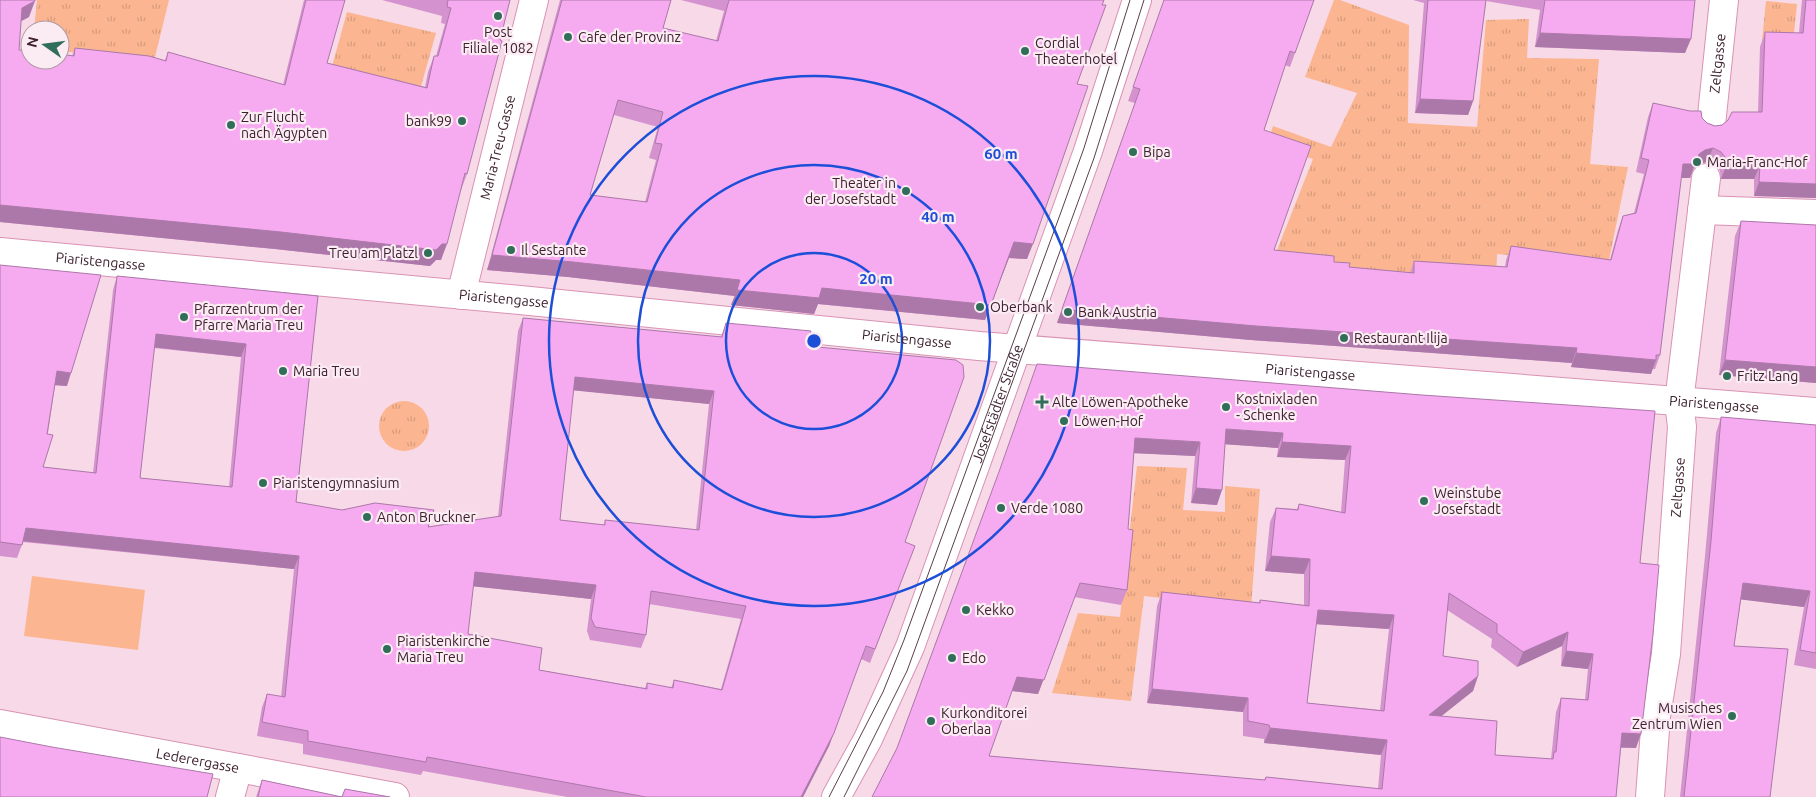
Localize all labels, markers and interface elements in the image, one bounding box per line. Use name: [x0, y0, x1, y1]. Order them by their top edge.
marker: Post Filiale 1082: [492, 10, 504, 22]
north arrow: [20, 20, 70, 70]
place label: Post Filiale 1082: [462, 24, 534, 56]
place label: Cafe der Provinz: [578, 29, 681, 45]
marker: Cafe der Provinz: [562, 31, 574, 43]
street label: Zeltgasse: [1706, 33, 1728, 94]
text: N: [23, 35, 41, 49]
place label: Cordial Theaterhotel: [1035, 35, 1118, 67]
marker: Cordial Theaterhotel: [1019, 45, 1031, 57]
street label: Maria-Treu-Gasse: [477, 93, 518, 202]
place label: Zur Flucht nach Ägypten: [241, 109, 327, 141]
place label: bank99: [406, 113, 452, 129]
marker: bank99: [456, 115, 468, 127]
marker: Zur Flucht nach Ägypten: [225, 119, 237, 131]
place label: Bipa: [1143, 144, 1171, 160]
text: 60 m: [984, 145, 1018, 162]
marker: Bipa: [1127, 146, 1139, 158]
place label: Maria-Franc-Hof: [1707, 154, 1808, 170]
marker: Maria-Franc-Hof: [1691, 156, 1703, 168]
place label: Theater in der Josefstadt: [805, 175, 896, 207]
marker: Theater in der Josefstadt: [900, 185, 912, 197]
text: 40 m: [921, 208, 955, 225]
place label: Il Sestante: [521, 242, 586, 258]
marker: Il Sestante: [505, 244, 517, 256]
place label: Treu am Platzl: [329, 245, 418, 261]
marker: Treu am Platzl: [422, 247, 434, 259]
street label: Piaristengasse: [55, 249, 146, 273]
text: 20 m: [859, 270, 893, 287]
street label: Piaristengasse: [458, 286, 550, 311]
place label: Oberbank: [990, 299, 1053, 315]
place label: Pfarrzentrum der Pfarre Maria Treu: [194, 301, 304, 333]
marker: Oberbank: [974, 301, 986, 313]
place label: Bank Austria: [1078, 304, 1157, 320]
marker: Bank Austria: [1062, 306, 1074, 318]
marker: Pfarrzentrum der Pfarre Maria Treu: [178, 311, 190, 323]
street label: Piaristengasse: [861, 326, 953, 351]
place label: Restaurant Ilija: [1354, 330, 1448, 346]
centre of rings: [805, 332, 823, 350]
marker: Restaurant Ilija: [1338, 332, 1350, 344]
street label: Josefstädter Straße: [969, 342, 1026, 465]
street label: Piaristengasse: [1265, 361, 1356, 384]
place label: Maria Treu: [293, 363, 360, 379]
marker: Maria Treu: [277, 365, 289, 377]
place label: Fritz Lang: [1737, 368, 1798, 384]
marker: Fritz Lang: [1721, 370, 1733, 382]
place label: Kostnixladen - Schenke: [1236, 391, 1317, 423]
street label: Piaristengasse: [1669, 392, 1760, 415]
place label: Alte Löwen-Apotheke: [1052, 394, 1188, 410]
marker: Alte Löwen-Apotheke: [1036, 396, 1048, 408]
marker: Kostnixladen - Schenke: [1220, 401, 1232, 413]
place label: Löwen-Hof: [1074, 413, 1144, 429]
marker: Löwen-Hof: [1058, 415, 1070, 427]
street label: Zeltgasse: [1668, 457, 1688, 518]
place label: Piaristengymnasium: [273, 475, 400, 491]
marker: Piaristengymnasium: [257, 477, 269, 489]
place label: Weinstube Josefstadt: [1434, 485, 1501, 517]
marker: Weinstube Josefstadt: [1418, 495, 1430, 507]
place label: Verde 1080: [1011, 500, 1083, 516]
marker: Verde 1080: [995, 502, 1007, 514]
place label: Anton Bruckner: [377, 509, 476, 525]
marker: Anton Bruckner: [361, 511, 373, 523]
place label: Kekko: [976, 602, 1014, 618]
marker: Kekko: [960, 604, 972, 616]
place label: Piaristenkirche Maria Treu: [397, 633, 490, 665]
marker: Piaristenkirche Maria Treu: [381, 643, 393, 655]
place label: Edo: [962, 650, 986, 666]
marker: Edo: [946, 652, 958, 664]
place label: Musisches Zentrum Wien: [1632, 700, 1722, 732]
place label: Kurkonditorei Oberlaa: [941, 705, 1027, 737]
marker: Musisches Zentrum Wien: [1726, 710, 1738, 722]
marker: Kurkonditorei Oberlaa: [925, 715, 937, 727]
street label: Lederergasse: [155, 745, 241, 776]

